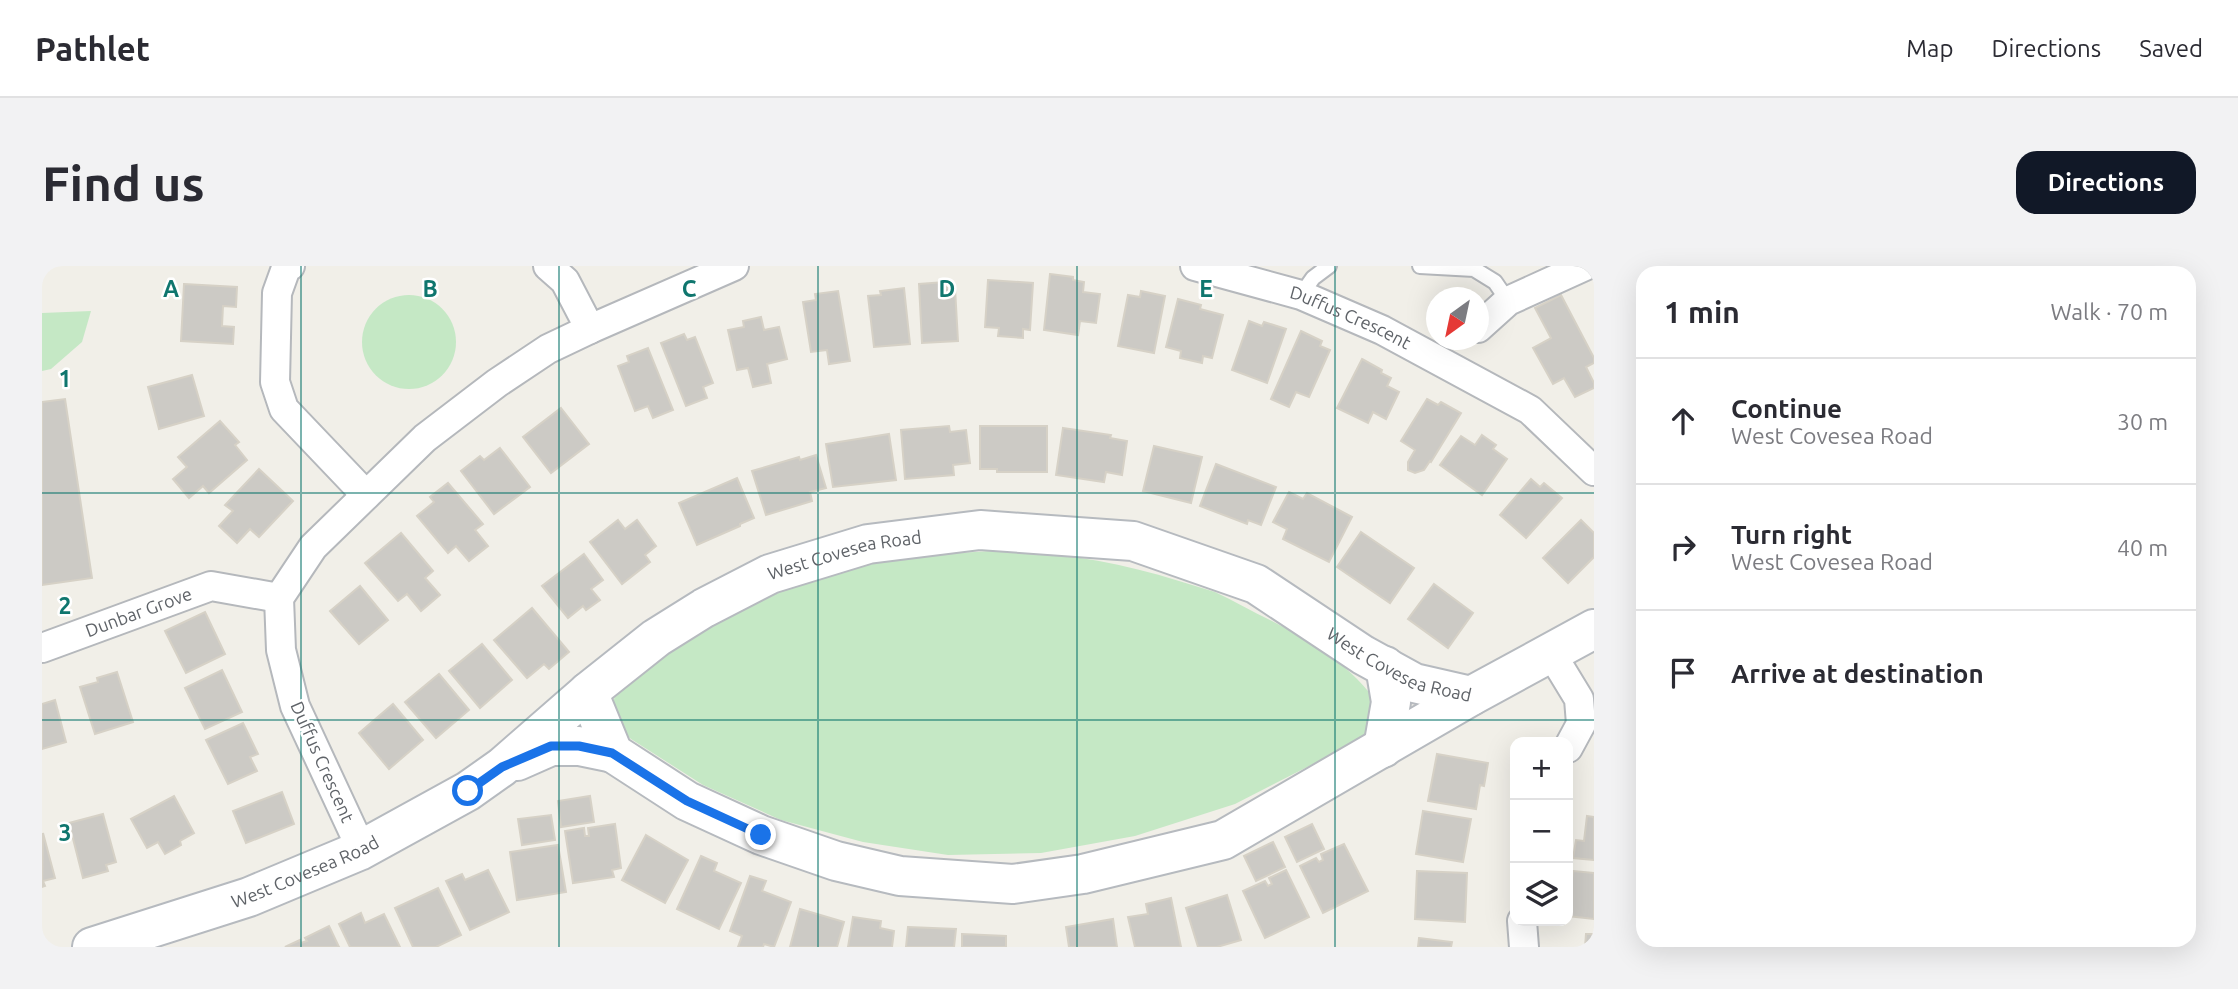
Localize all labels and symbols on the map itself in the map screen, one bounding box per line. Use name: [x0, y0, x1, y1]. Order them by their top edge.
text: A: [163, 276, 179, 301]
text: B: [422, 276, 438, 301]
text: C: [682, 276, 697, 301]
text: D: [939, 276, 955, 301]
text: E: [1199, 276, 1213, 301]
street label: Duffus Crescent: [1288, 281, 1414, 353]
north arrow: [1426, 287, 1489, 350]
text: 1: [59, 366, 71, 391]
street label: West Covesea Road: [765, 526, 922, 583]
street label: Dunbar Grove: [82, 583, 194, 640]
text: 2: [59, 593, 71, 618]
street label: West Covesea Road: [1324, 623, 1474, 705]
street label: Duffus Crescent: [287, 698, 359, 825]
route start: [452, 775, 483, 806]
route end: [745, 819, 776, 850]
text: 3: [59, 820, 71, 845]
street label: West Covesea Road: [229, 831, 382, 911]

